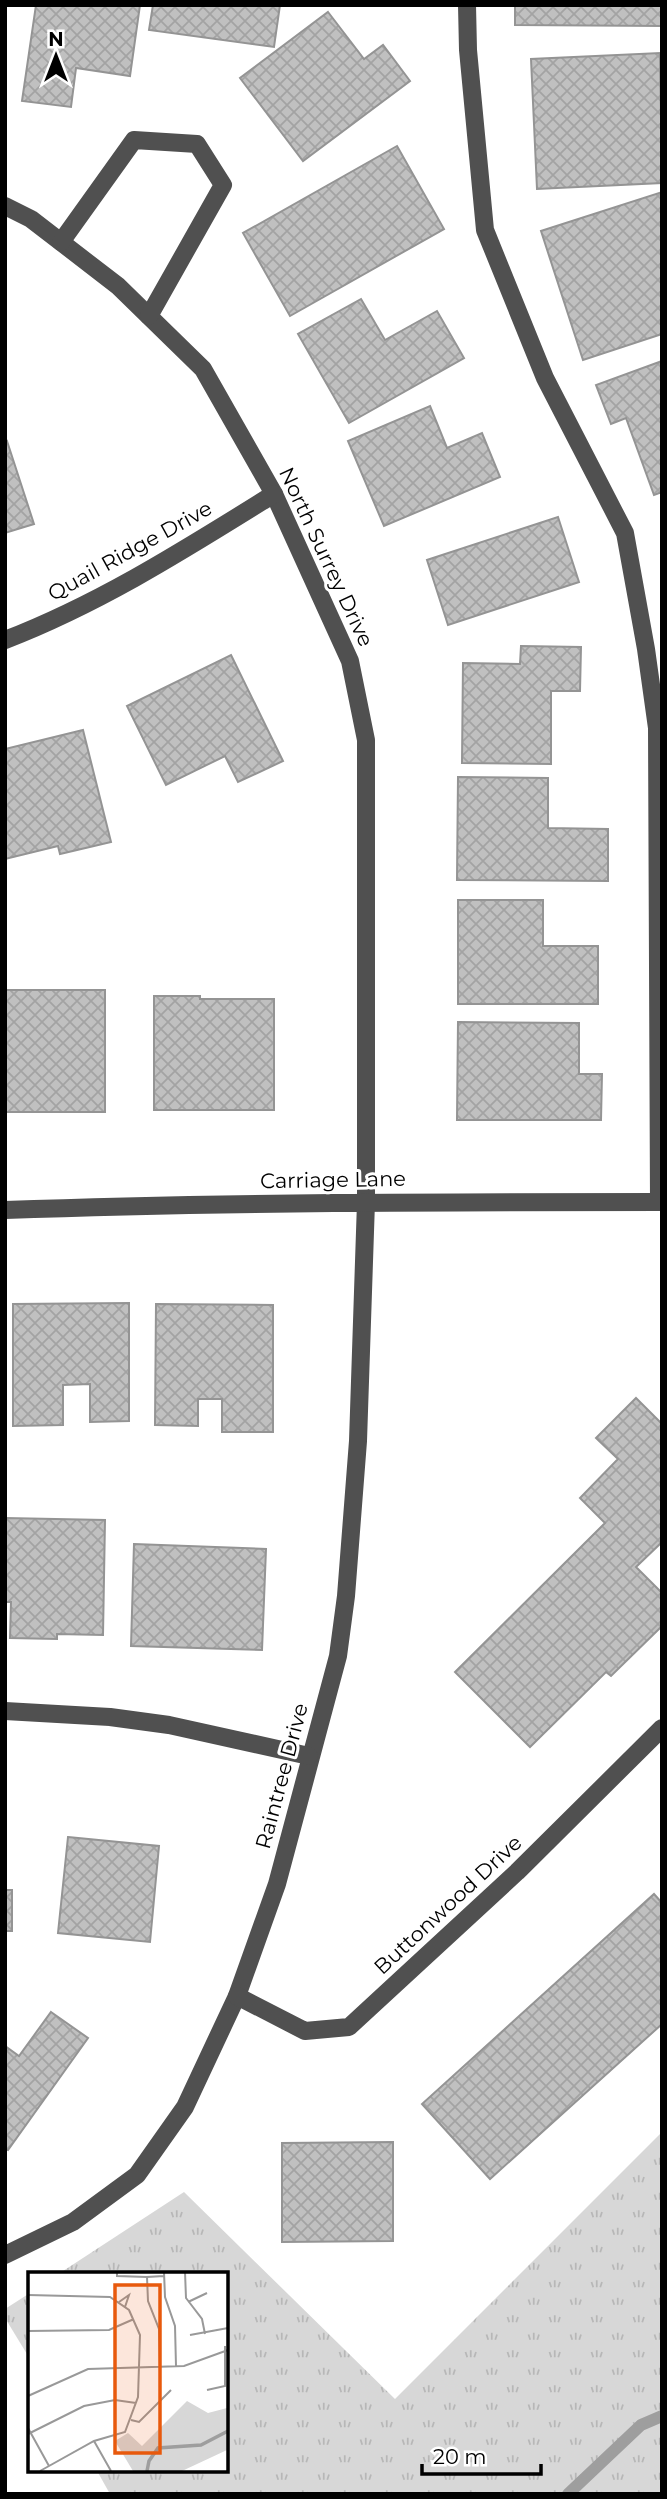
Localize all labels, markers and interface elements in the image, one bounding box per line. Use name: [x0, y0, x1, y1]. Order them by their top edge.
north arrow: [21, 21, 91, 91]
text: N: [48, 28, 64, 51]
street label: North Surrey Drive: [274, 463, 379, 650]
street label: Quail Ridge Drive: [43, 495, 216, 606]
street label: Carriage Lane: [260, 1166, 406, 1193]
street label: Raintree Drive: [250, 1700, 313, 1851]
street label: Buttonwood Drive: [369, 1830, 527, 1979]
inset map: [28, 2272, 228, 2471]
scale bar: [422, 2432, 541, 2476]
text: 20 m: [433, 2444, 487, 2469]

